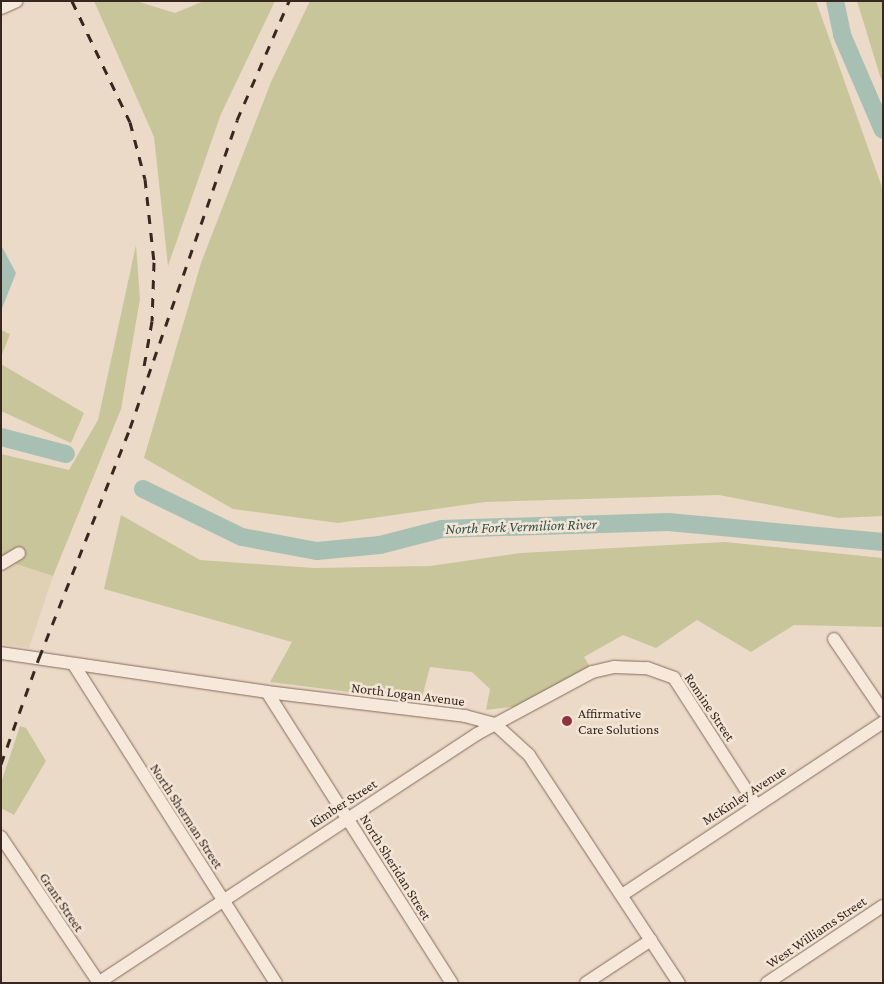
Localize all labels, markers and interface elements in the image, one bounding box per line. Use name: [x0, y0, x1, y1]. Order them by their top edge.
water label: North Fork Vermilion River: [445, 515, 597, 539]
street label: Romine Street: [681, 670, 739, 744]
street label: North Logan Avenue: [350, 679, 466, 709]
place label: Affirmative Care Solutions: [578, 705, 659, 738]
marker: Affirmative Care Solutions: [560, 714, 574, 728]
street label: North Sherman Street: [147, 760, 227, 872]
street label: McKinley Avenue: [699, 762, 789, 828]
street label: Kimber Street: [306, 775, 380, 831]
street label: North Sheridan Street: [357, 811, 435, 923]
street label: Grant Street: [36, 869, 88, 935]
street label: West Williams Street: [763, 892, 869, 972]

